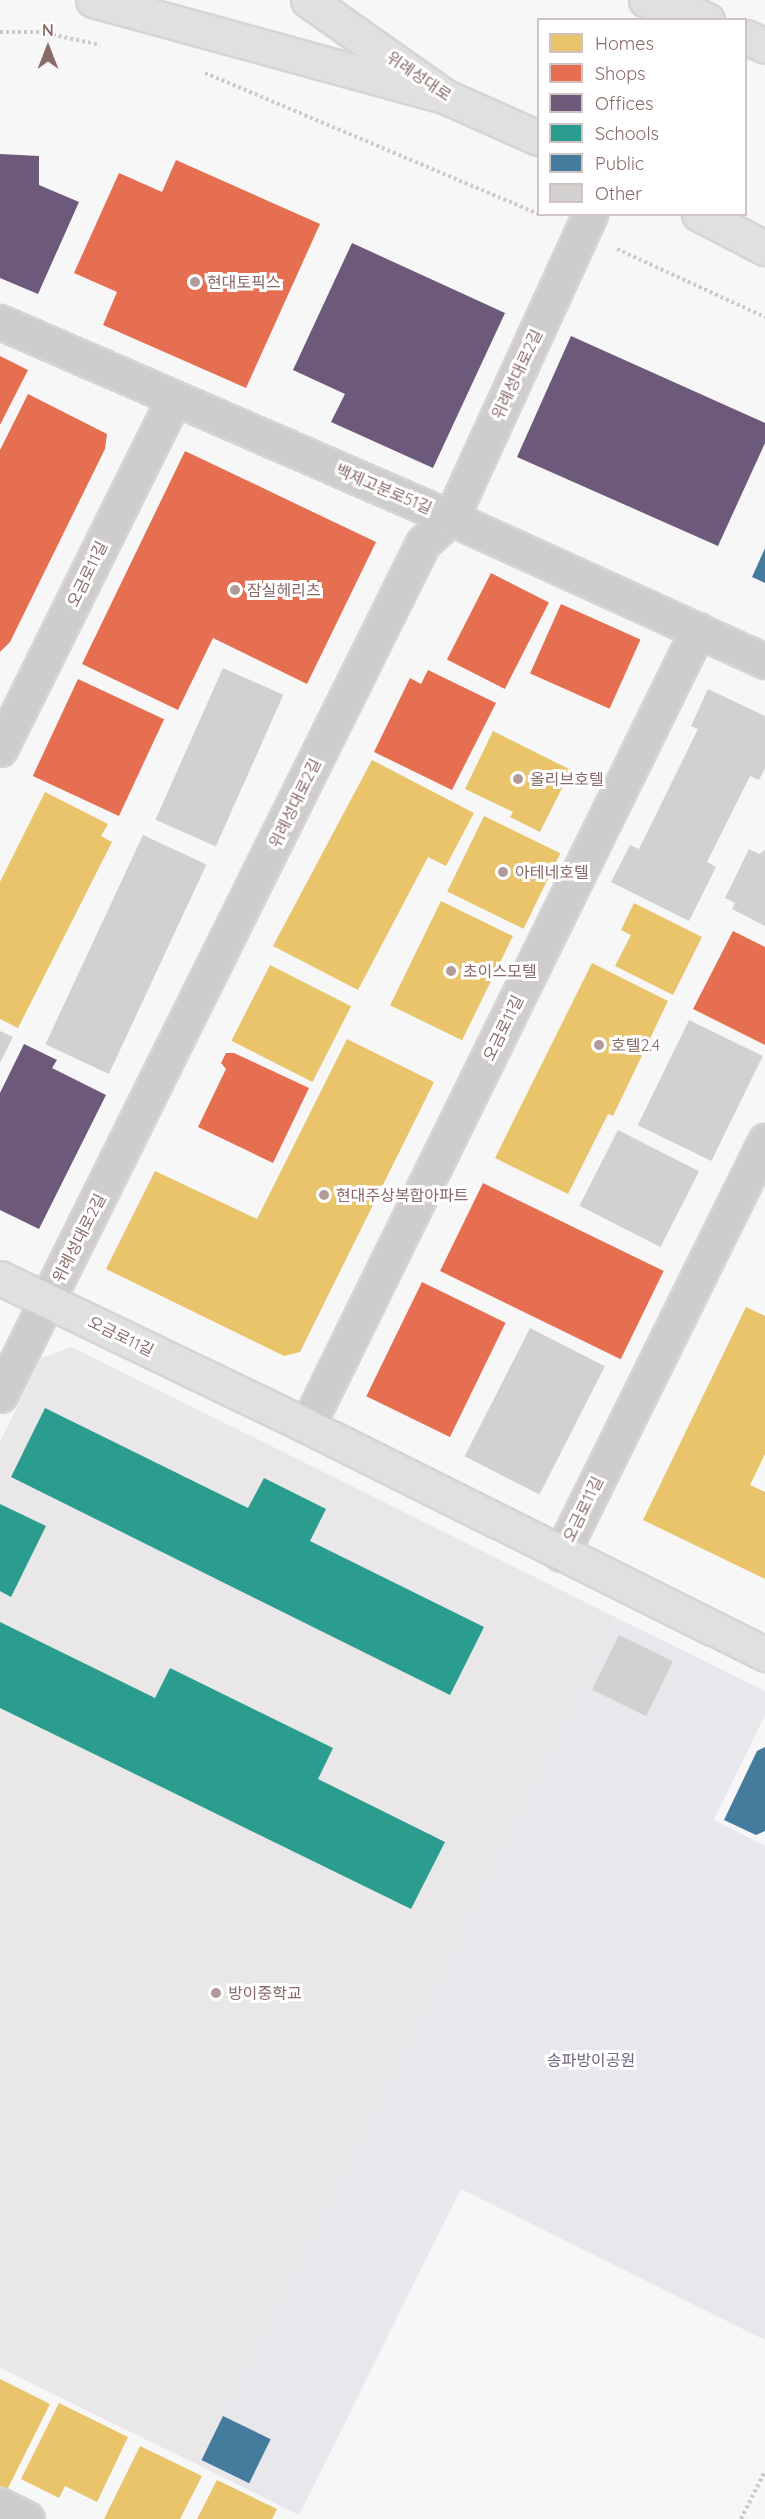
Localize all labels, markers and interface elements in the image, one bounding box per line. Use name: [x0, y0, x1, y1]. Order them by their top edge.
north arrow: [18, 18, 78, 78]
legend: [537, 18, 747, 216]
text: N: [42, 20, 54, 40]
text: Homes: [595, 32, 654, 55]
street label: 위례성대로: [383, 47, 455, 105]
text: Shops: [595, 62, 646, 85]
text: Offices: [595, 92, 654, 115]
text: Schools: [595, 122, 659, 145]
text: Public: [595, 152, 644, 175]
text: Other: [595, 182, 642, 205]
place label: 현대토픽스: [207, 272, 281, 292]
marker: 현대토픽스: [188, 275, 202, 289]
street label: 위례성대로2길: [488, 326, 546, 422]
street label: 백제고분로51길: [333, 460, 435, 518]
street label: 오금로11길: [63, 538, 111, 610]
place label: 잠실헤리츠: [247, 580, 321, 600]
marker: 잠실헤리츠: [228, 583, 242, 597]
street label: 위례성대로2길: [265, 755, 325, 851]
place label: 올리브호텔: [530, 769, 604, 789]
marker: 올리브호텔: [511, 772, 525, 786]
place label: 아테네호텔: [515, 862, 589, 882]
marker: 아테네호텔: [496, 865, 510, 879]
place label: 초이스모텔: [463, 961, 537, 981]
marker: 초이스모텔: [444, 964, 458, 978]
street label: 오금로11길: [479, 992, 527, 1064]
place label: 호텔2.4: [611, 1035, 660, 1055]
marker: 호텔2.4: [592, 1038, 606, 1052]
place label: 현대주상복합아파트: [336, 1185, 468, 1205]
marker: 현대주상복합아파트: [317, 1188, 331, 1202]
street label: 위례성대로2길: [48, 1190, 110, 1286]
street label: 오금로11길: [85, 1312, 157, 1360]
street label: 오금로11길: [559, 1473, 607, 1545]
place label: 방이중학교: [228, 1983, 302, 2003]
marker: 방이중학교: [209, 1986, 223, 2000]
park label: 송파방이공원: [547, 2050, 635, 2070]

